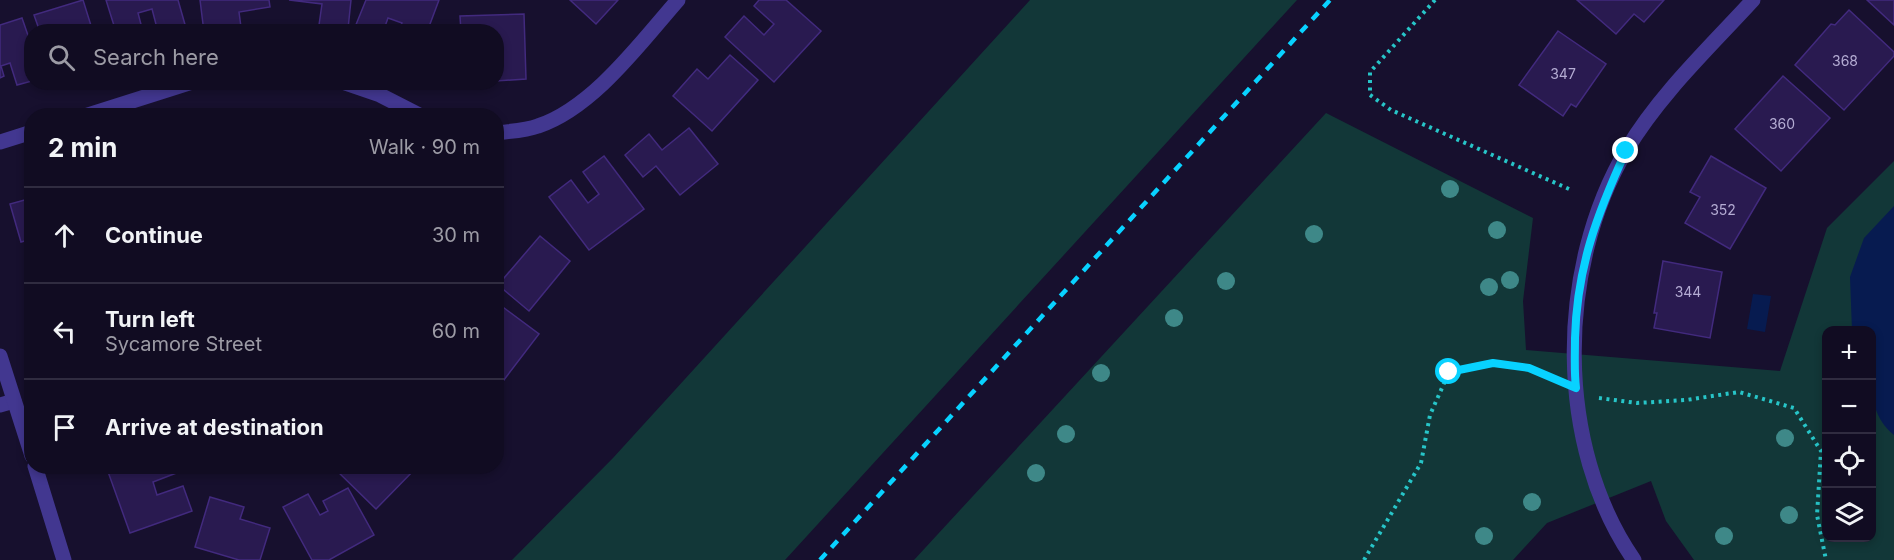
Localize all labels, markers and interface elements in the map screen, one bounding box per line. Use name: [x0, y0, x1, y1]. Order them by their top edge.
search box: [24, 24, 504, 90]
icon: search: [45, 41, 78, 74]
text: Search here: [93, 44, 219, 70]
house number: 368: [1832, 52, 1858, 69]
house number: 347: [1550, 65, 1576, 82]
house number: 360: [1769, 115, 1795, 132]
text: 2 min: [48, 132, 118, 163]
text: Walk · 90 m: [369, 135, 480, 159]
route end: [1612, 137, 1638, 163]
house number: 352: [1710, 201, 1736, 218]
icon: ahead: [48, 219, 81, 252]
text: Continue: [105, 222, 203, 248]
text: 30 m: [432, 223, 480, 247]
house number: 344: [1675, 283, 1701, 300]
text: Turn left: [105, 306, 195, 332]
icon: left: [48, 315, 81, 348]
text: 60 m: [432, 319, 480, 343]
map controls: [1822, 326, 1876, 542]
button: +: [1822, 326, 1876, 380]
text: Sycamore Street: [105, 332, 262, 356]
route start: [1435, 358, 1461, 384]
button: −: [1822, 380, 1876, 434]
icon: arrive: [48, 411, 81, 444]
text: Arrive at destination: [105, 414, 324, 440]
button: locate: [1822, 434, 1876, 488]
button: layers: [1822, 488, 1876, 542]

